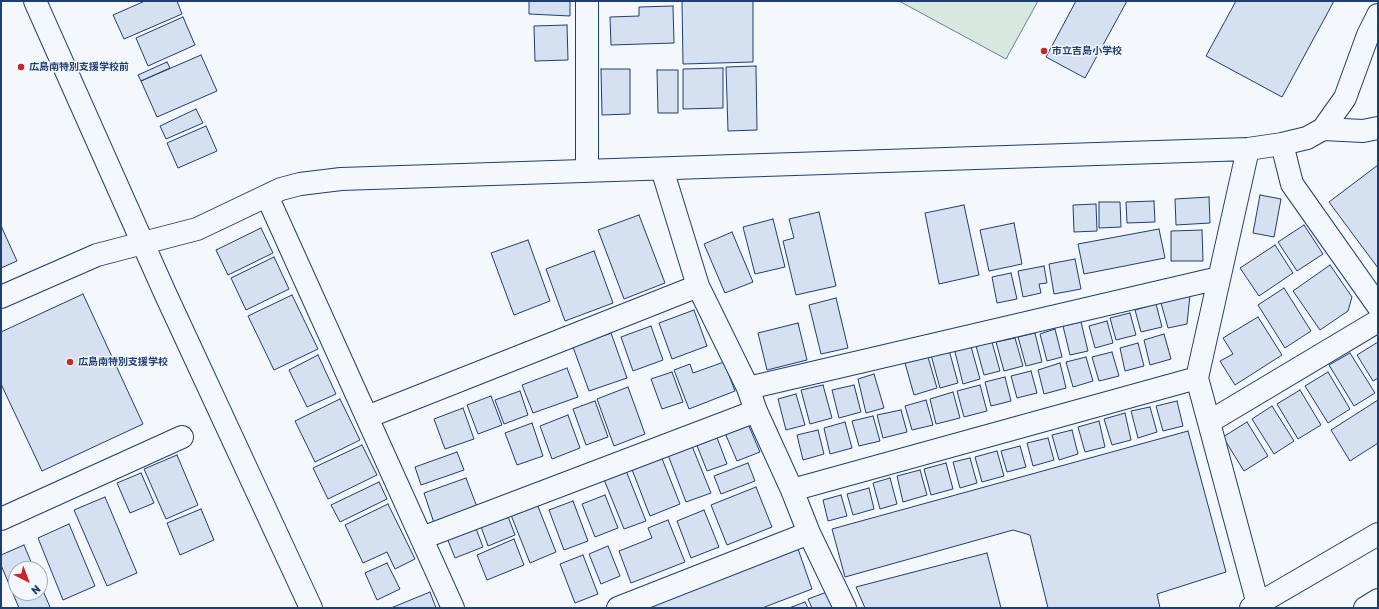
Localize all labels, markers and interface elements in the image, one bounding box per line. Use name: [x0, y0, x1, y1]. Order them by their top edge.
place label: 市立吉島小学校: [1052, 45, 1122, 57]
marker: 市立吉島小学校: [1039, 46, 1049, 56]
place label: 広島南特別支援学校前: [29, 61, 129, 73]
marker: 広島南特別支援学校前: [16, 62, 26, 72]
place label: 広島南特別支援学校: [78, 356, 168, 368]
marker: 広島南特別支援学校: [65, 357, 75, 367]
north arrow: [8, 561, 48, 601]
text: N: [28, 582, 43, 597]

